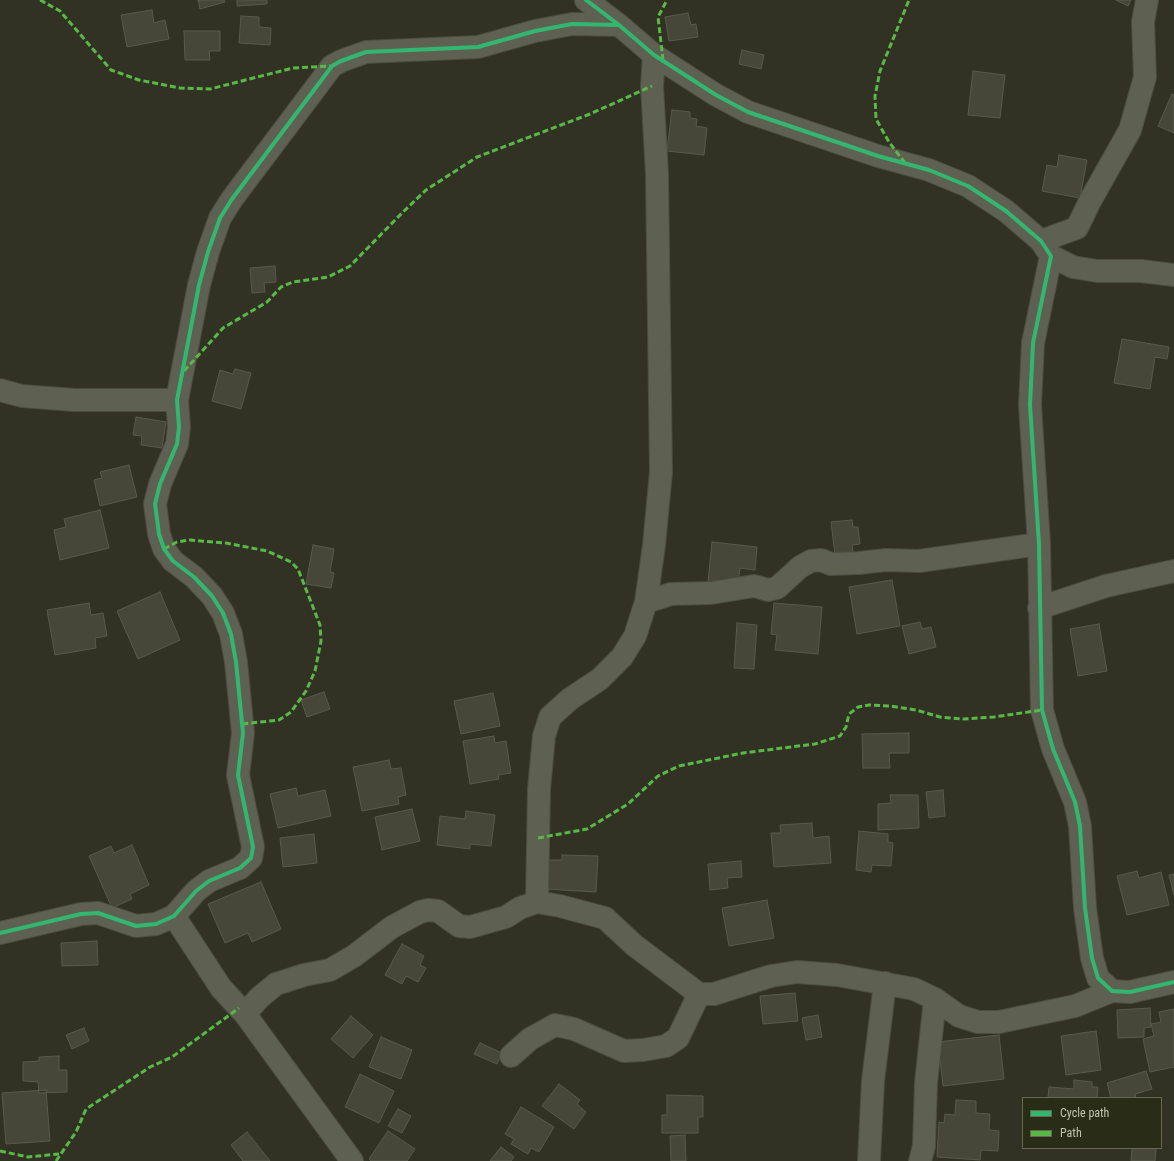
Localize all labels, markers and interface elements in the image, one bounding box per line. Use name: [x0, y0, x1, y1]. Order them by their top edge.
legend: [1022, 1097, 1162, 1149]
text: Cycle path: [1060, 1106, 1109, 1120]
text: Path: [1060, 1126, 1082, 1140]

